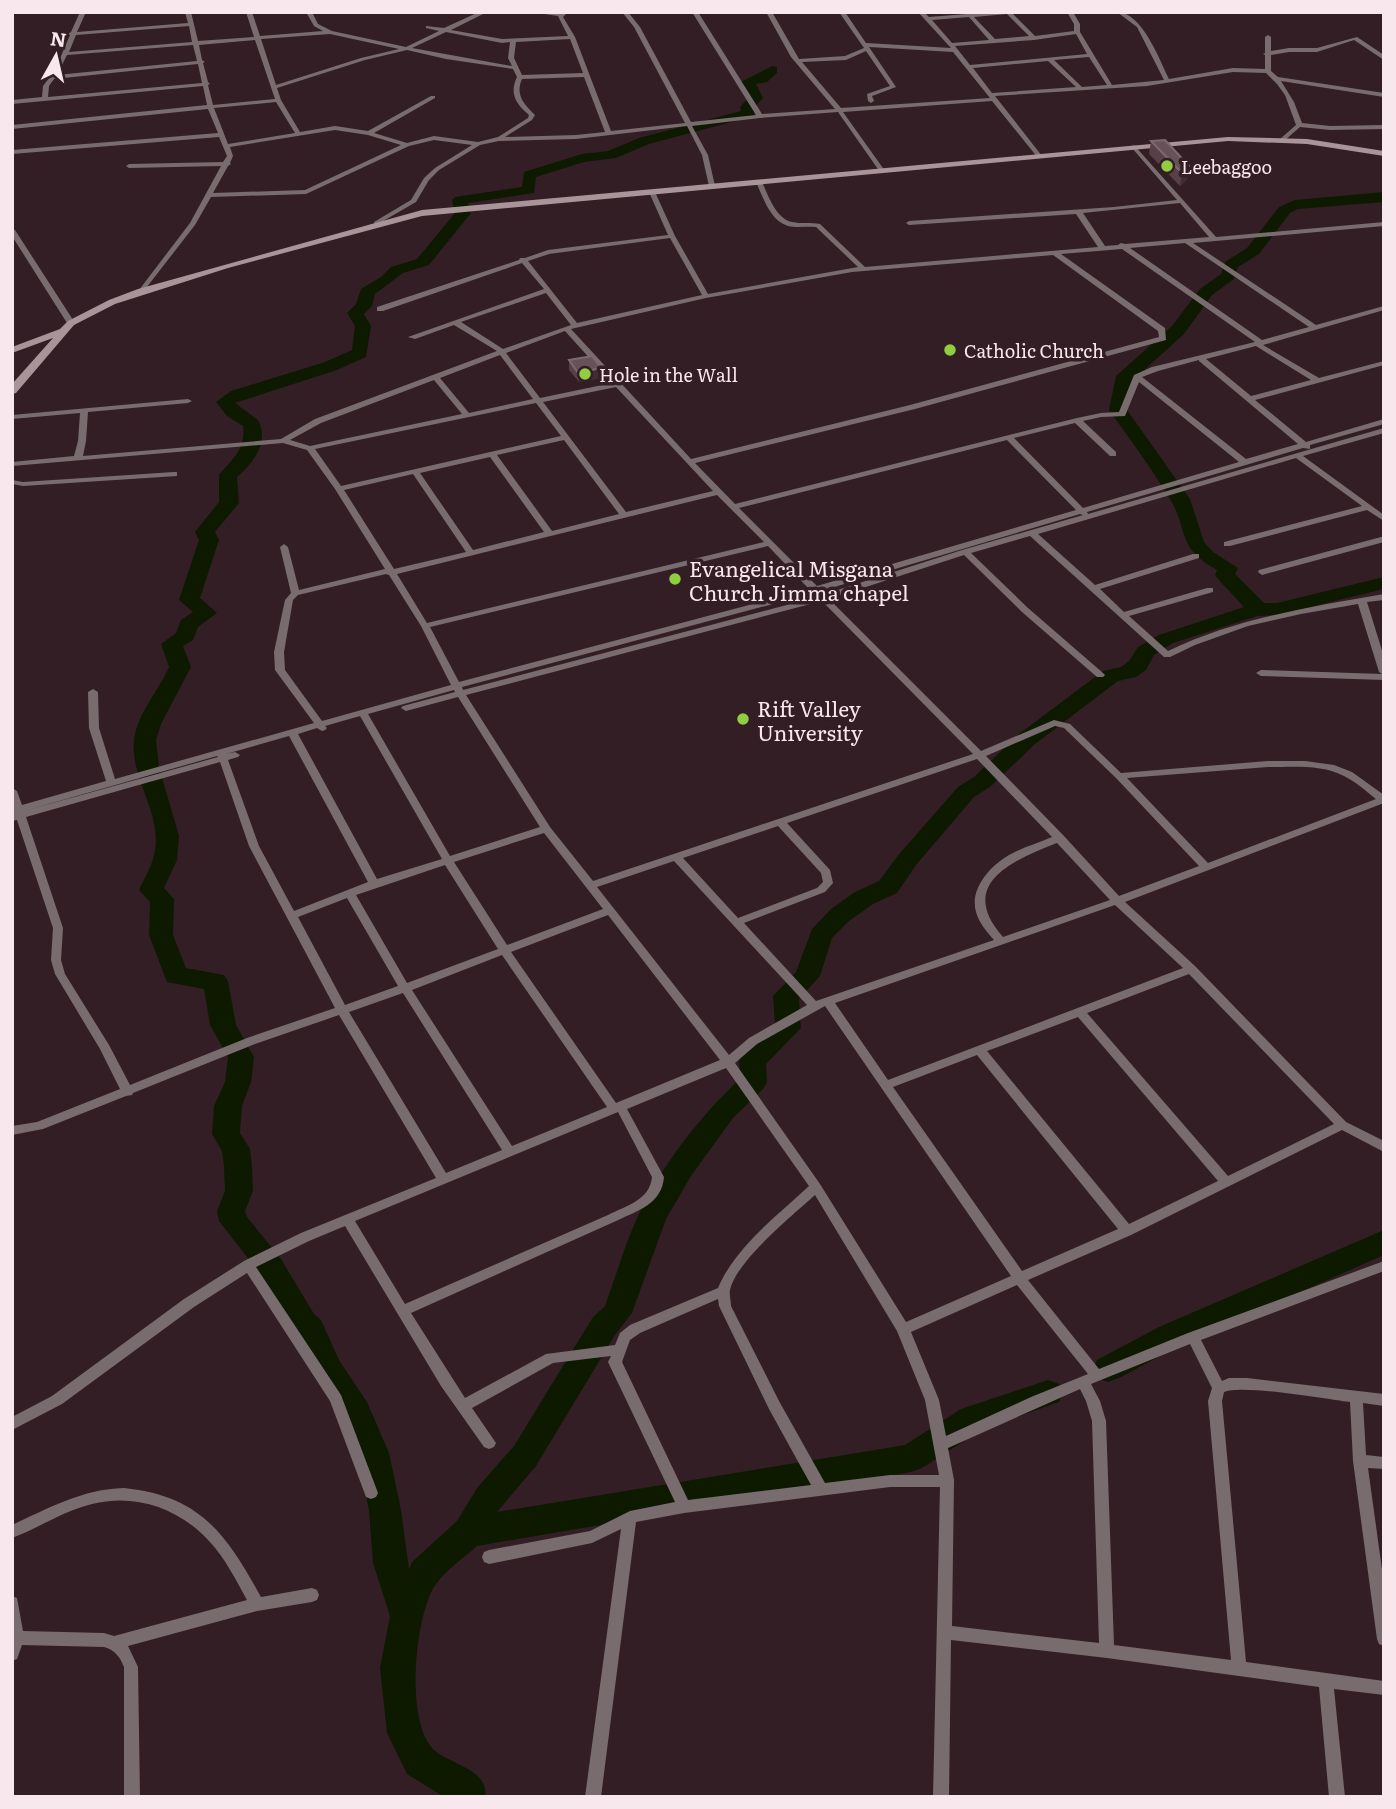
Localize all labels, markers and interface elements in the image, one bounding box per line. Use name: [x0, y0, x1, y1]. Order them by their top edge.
north arrow: [21, 21, 91, 91]
text: N: [49, 23, 68, 53]
place label: Leebaggoo: [1181, 153, 1272, 180]
marker: Leebaggoo: [1159, 158, 1175, 174]
place label: Catholic Church: [964, 337, 1104, 364]
marker: Catholic Church: [942, 342, 958, 358]
place label: Hole in the Wall: [599, 361, 738, 388]
marker: Hole in the Wall: [577, 366, 593, 382]
place label: Evangelical Misgana Church Jimma chapel: [689, 552, 909, 607]
marker: Evangelical Misgana Church Jimma chapel: [667, 571, 683, 587]
place label: Rift Valley University: [757, 692, 864, 747]
marker: Rift Valley University: [735, 711, 751, 727]

